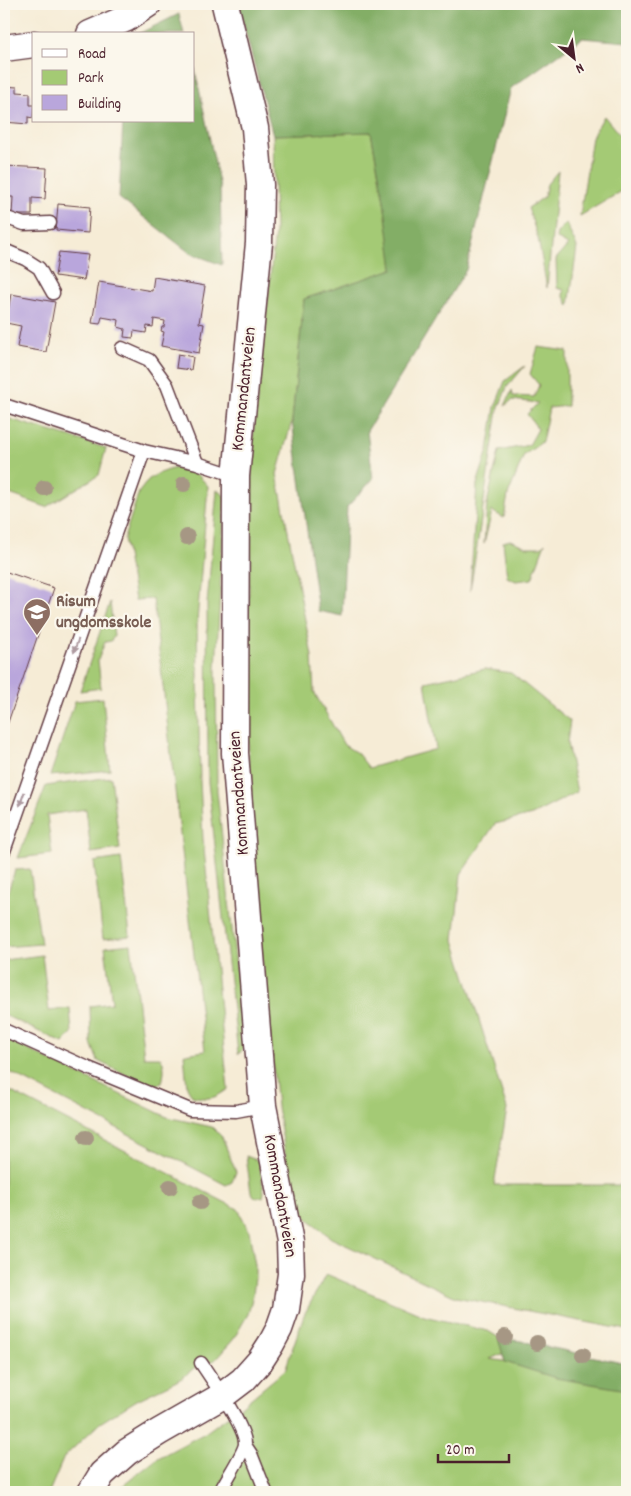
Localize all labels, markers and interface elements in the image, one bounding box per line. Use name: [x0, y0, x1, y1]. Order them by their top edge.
legend: [32, 32, 195, 122]
north arrow: [548, 32, 598, 82]
text: Road: [78, 44, 106, 66]
text: N: [571, 57, 587, 78]
text: Park: [78, 68, 104, 90]
text: Building: [78, 94, 121, 116]
street label: Kommandantveien: [226, 326, 264, 452]
place label: Risum ungdomsskole: [56, 590, 152, 636]
school or university icon: Risum ungdomsskole: [22, 597, 52, 636]
one-way arrow: [72, 639, 80, 654]
street label: Kommandantveien: [223, 730, 257, 856]
one-way arrow: [18, 792, 25, 807]
street label: Kommandantveien: [256, 1132, 302, 1260]
scale bar: [438, 1431, 510, 1463]
text: 20 m: [446, 1440, 474, 1462]

